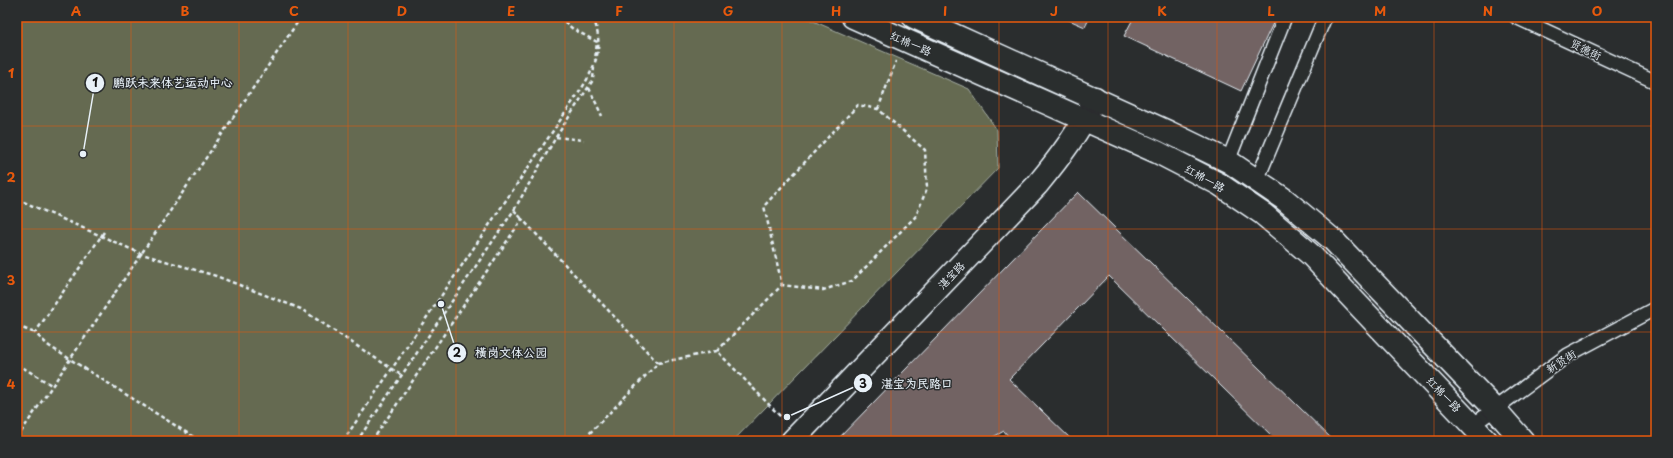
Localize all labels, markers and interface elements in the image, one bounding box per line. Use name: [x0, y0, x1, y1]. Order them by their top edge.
text: A: [71, 1, 81, 20]
text: B: [181, 1, 190, 20]
text: C: [289, 1, 299, 20]
text: D: [397, 1, 407, 20]
text: E: [507, 1, 515, 20]
text: F: [615, 1, 623, 20]
text: G: [723, 1, 733, 20]
text: H: [831, 1, 841, 20]
text: I: [943, 1, 947, 20]
text: J: [1050, 1, 1058, 20]
text: K: [1157, 1, 1167, 20]
text: L: [1267, 1, 1275, 20]
text: M: [1374, 1, 1386, 20]
text: N: [1483, 1, 1493, 20]
text: O: [1592, 1, 1602, 20]
street label: 红棉一路: [887, 26, 935, 60]
street label: 贤德街: [1567, 34, 1605, 64]
text: 1: [8, 63, 14, 82]
callout: 鹏跃未来体艺运动中心: [85, 71, 241, 95]
text: 1: [92, 73, 98, 91]
text: 鹏跃未来体艺运动中心: [113, 73, 233, 91]
street label: 红棉一路: [1182, 160, 1228, 196]
text: 2: [6, 167, 16, 186]
street label: 湛宝路: [933, 257, 969, 293]
text: 3: [7, 270, 16, 289]
callout: 横岗文体公园: [447, 341, 555, 365]
text: 2: [453, 343, 462, 361]
text: 横岗文体公园: [475, 343, 547, 361]
street label: 新贤街: [1543, 344, 1580, 377]
callout: 湛宝为民路口: [853, 371, 961, 395]
street label: 红棉一路: [1423, 372, 1465, 416]
text: 4: [7, 374, 16, 393]
text: 3: [859, 374, 867, 392]
text: 湛宝为民路口: [881, 374, 953, 392]

